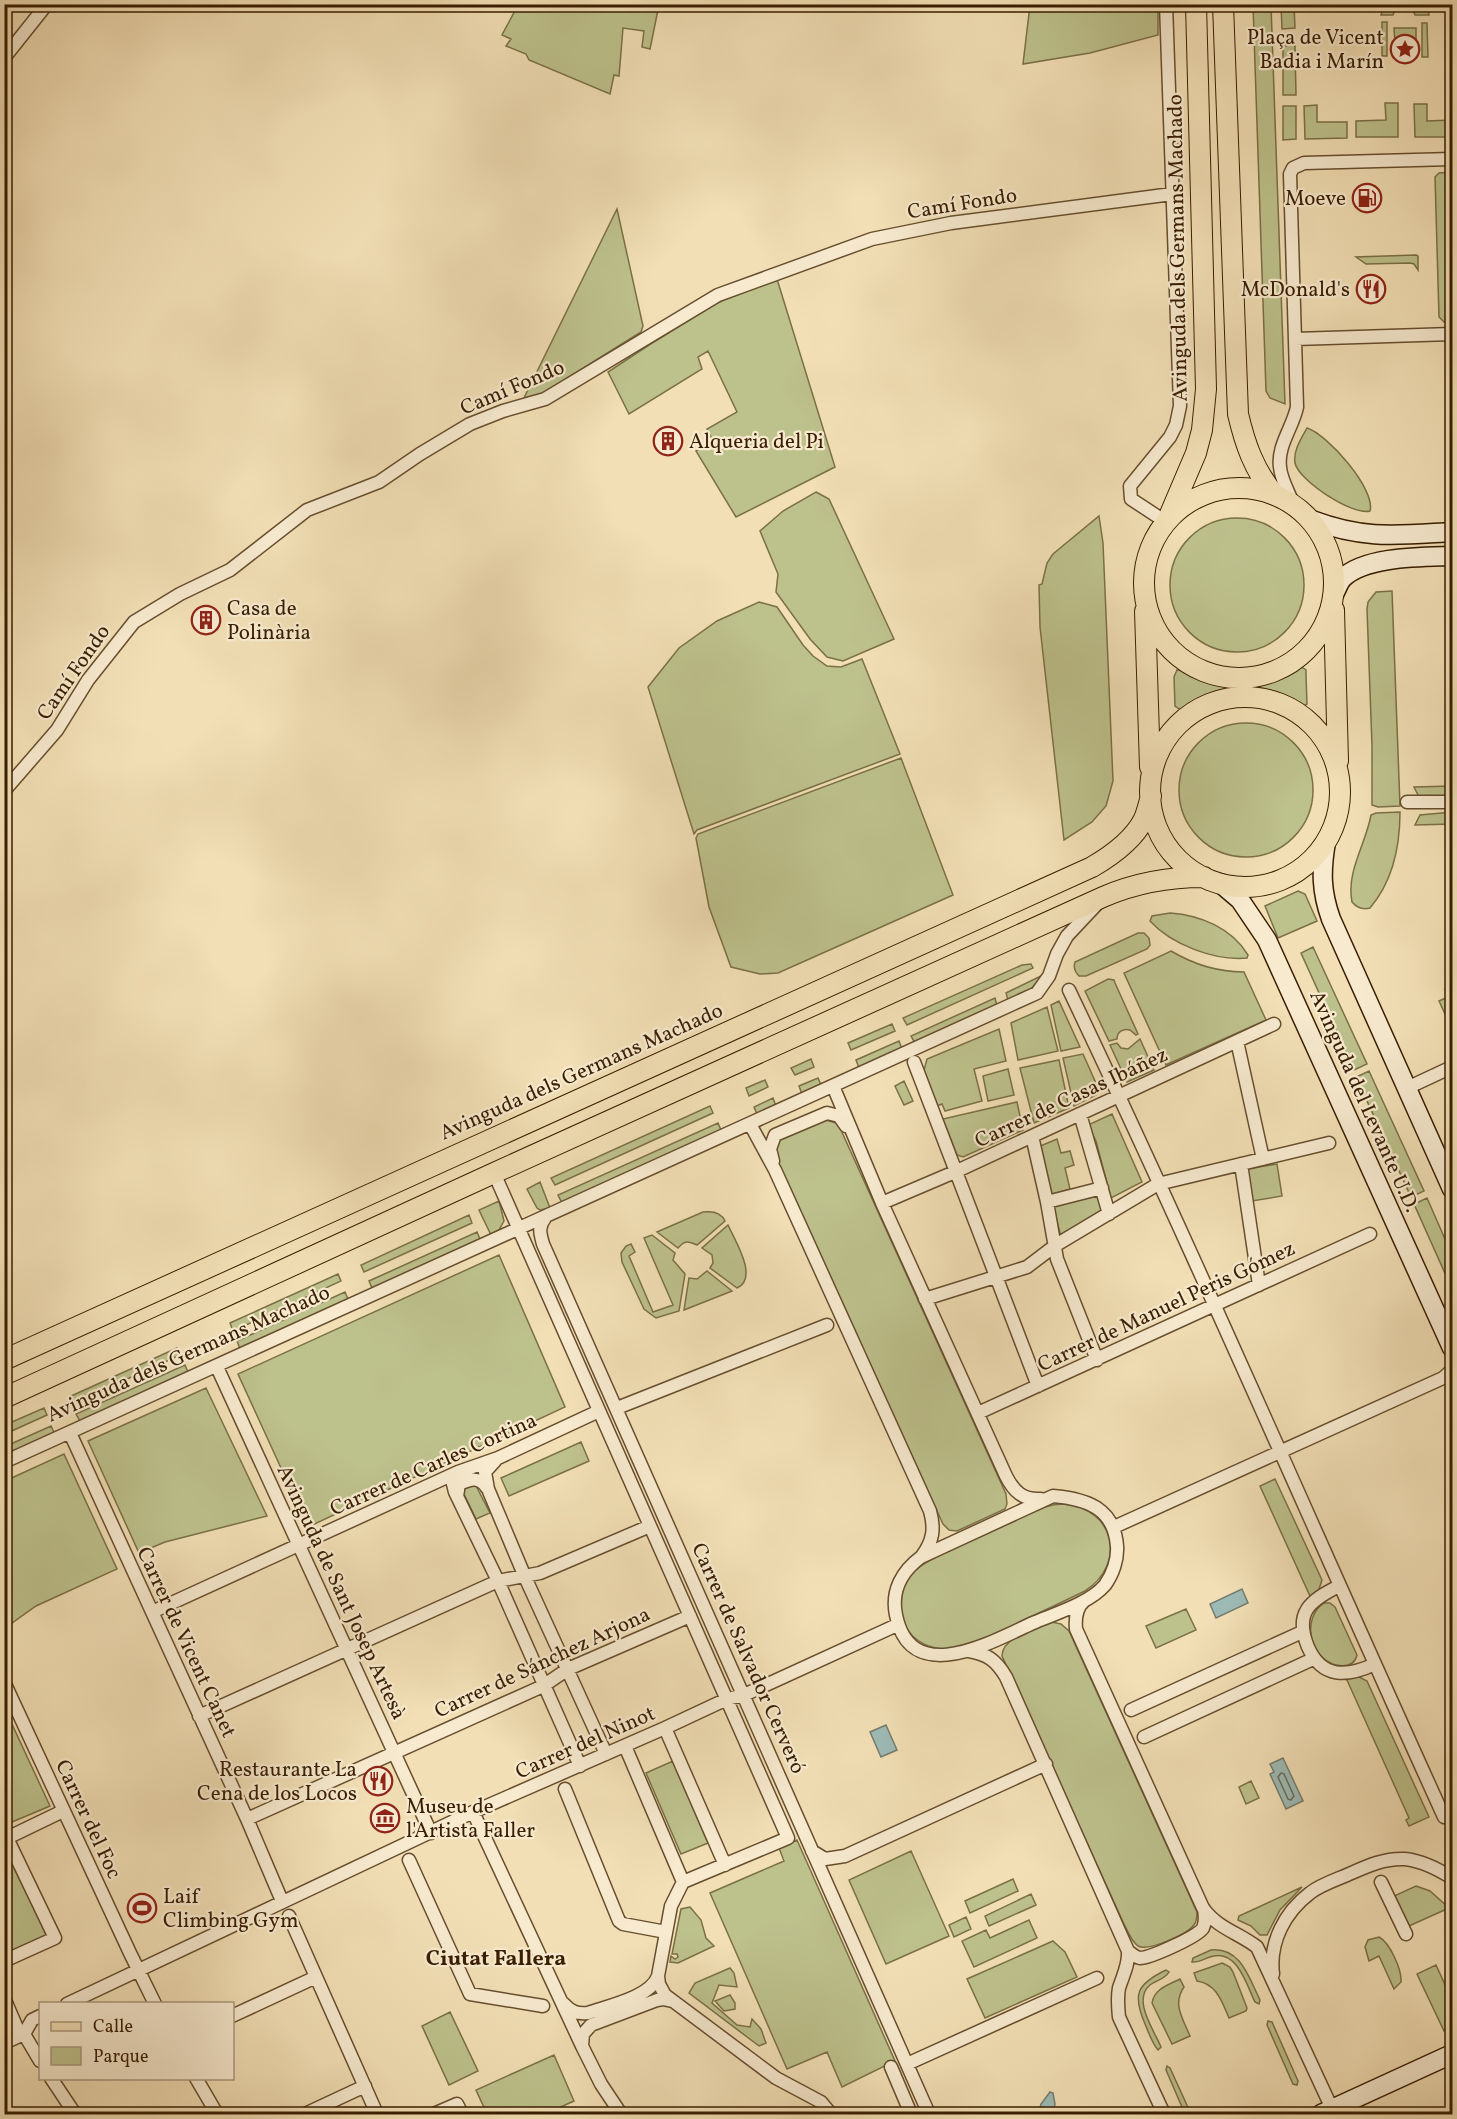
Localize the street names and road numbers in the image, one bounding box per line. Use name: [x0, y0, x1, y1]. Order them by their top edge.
street label: Avinguda dels Germans Machado: [1161, 94, 1196, 402]
street label: Camí Fondo: [905, 181, 1019, 227]
street label: Camí Fondo: [456, 353, 569, 423]
street label: Camí Fondo: [31, 619, 118, 727]
street label: Avinguda del Levante U.D.: [1302, 986, 1426, 1217]
street label: Avinguda dels Germans Machado: [435, 997, 728, 1148]
street label: Carrer de Casas Ibáñez: [970, 1041, 1173, 1156]
street label: Carrer de Manuel Peris Gómez: [1033, 1235, 1300, 1380]
street label: Avinguda dels Germans Machado: [42, 1279, 335, 1430]
street label: Carrer de Carles Cortina: [326, 1407, 542, 1524]
street label: Avinguda de Sant Josep Artesà: [269, 1460, 413, 1725]
street label: Carrer de Salvador Cerveró: [684, 1539, 812, 1779]
street label: Carrer de Vicent Canet: [129, 1543, 243, 1743]
street label: Carrer de Sánchez Arjona: [430, 1601, 655, 1726]
street label: Carrer del Ninot: [511, 1700, 660, 1787]
street label: Carrer del Foc: [47, 1755, 128, 1884]

